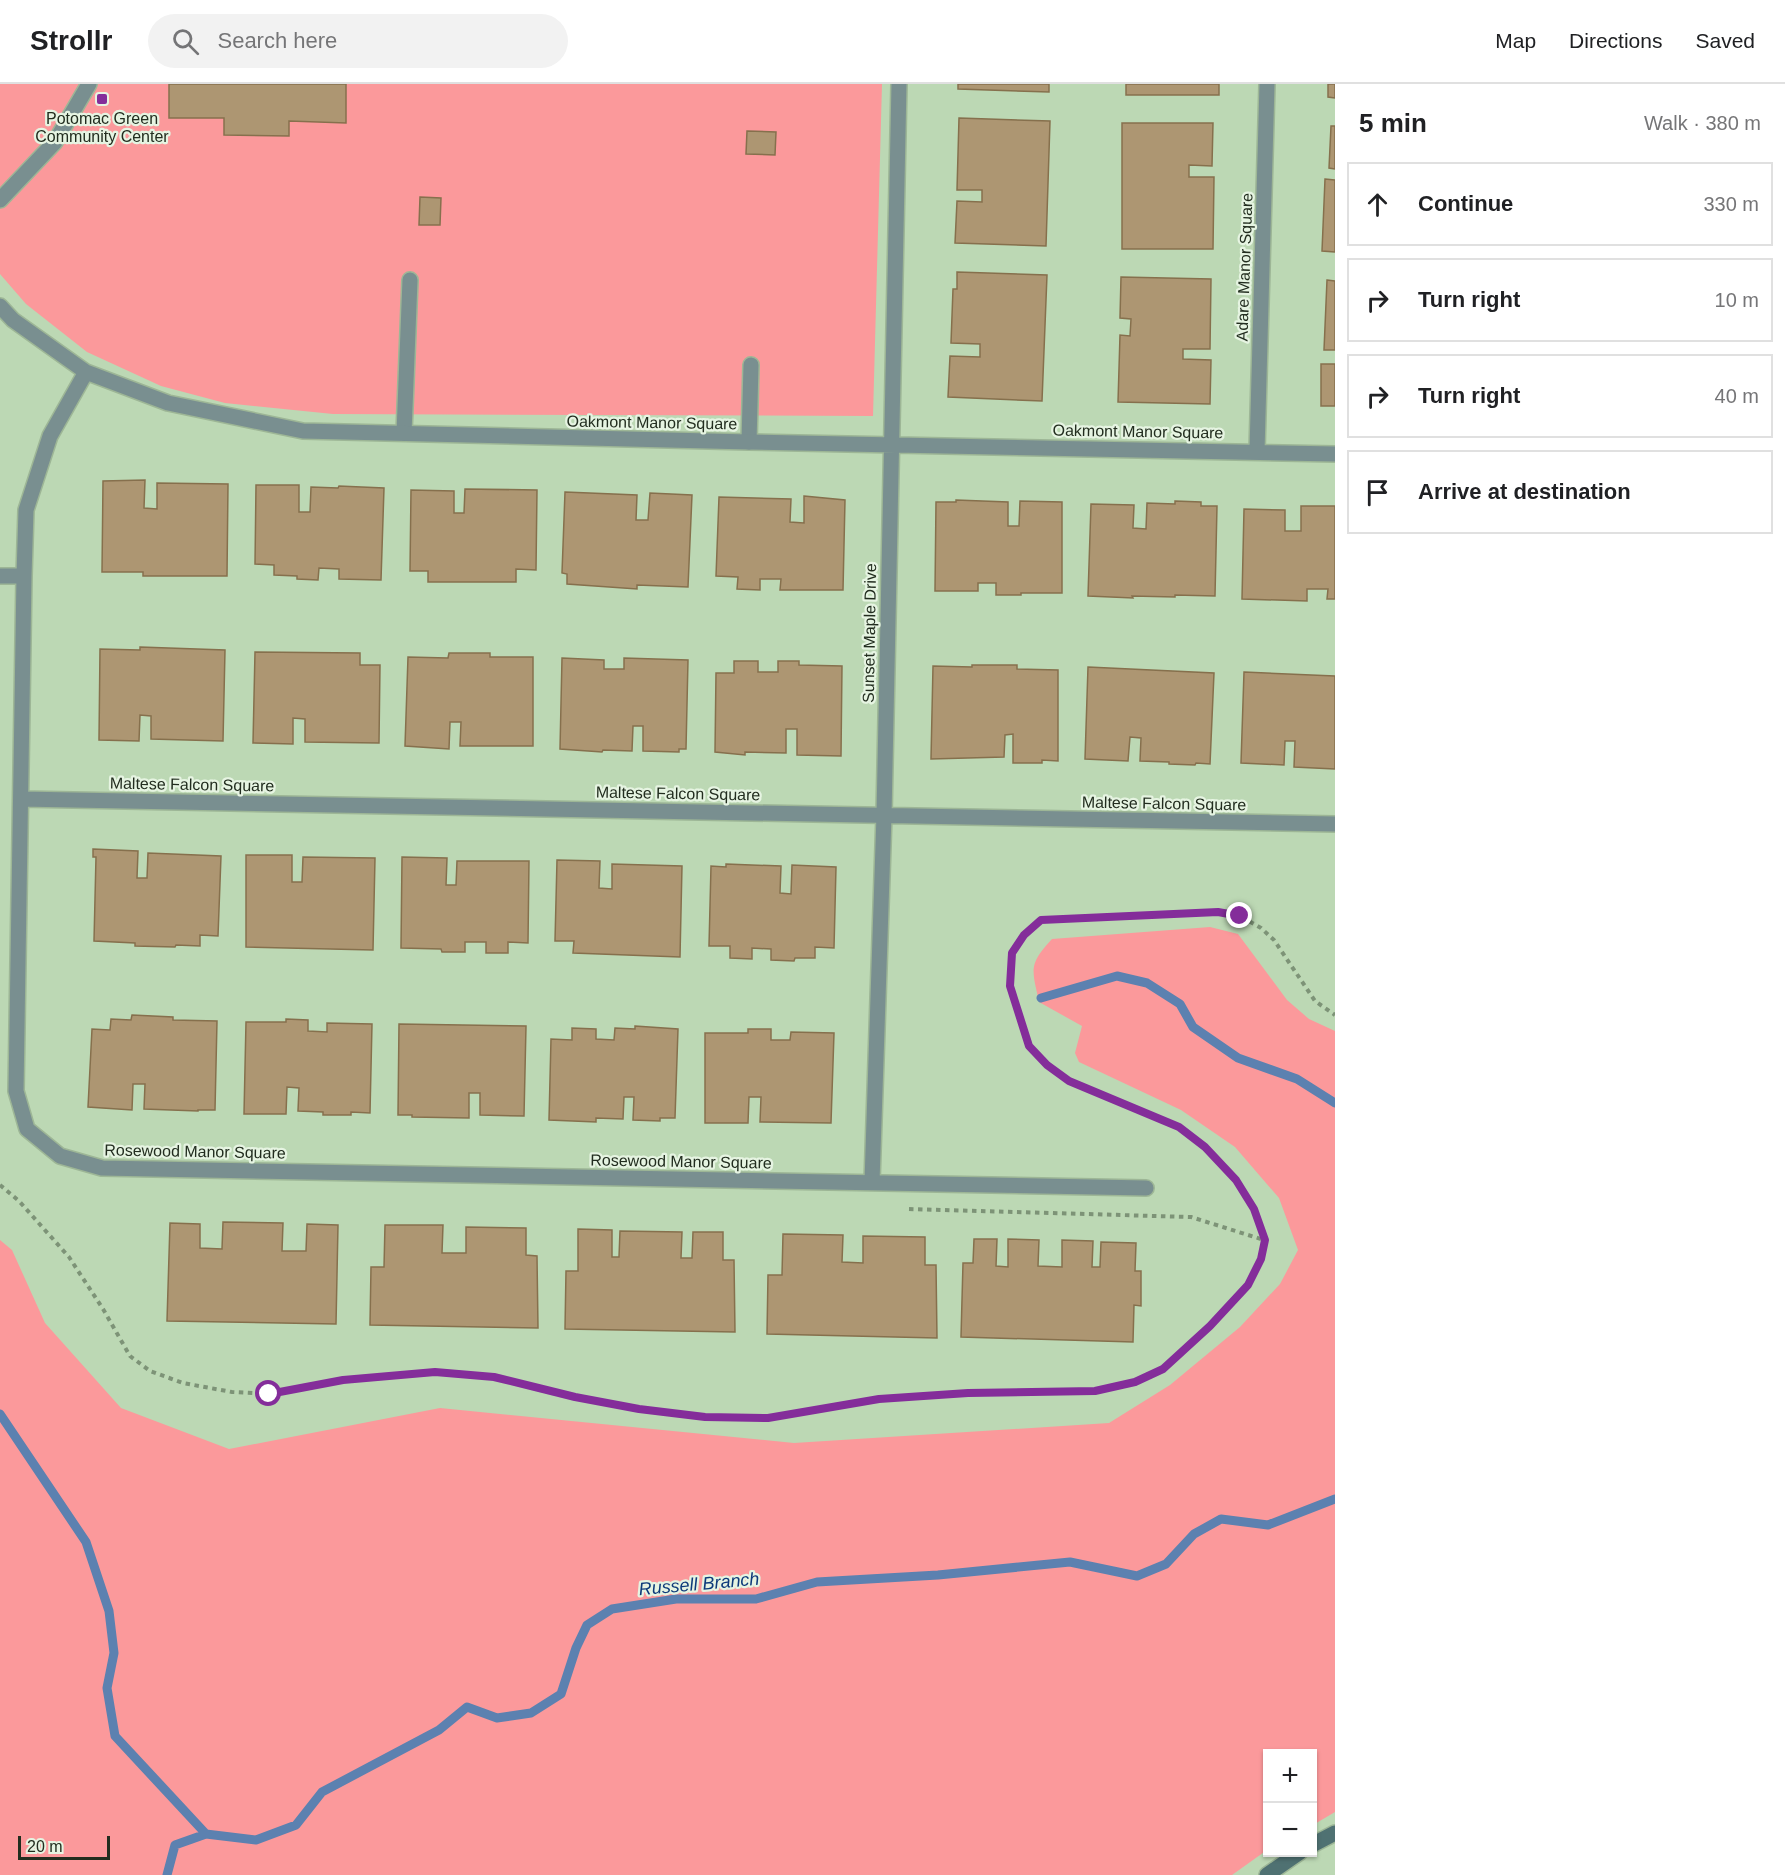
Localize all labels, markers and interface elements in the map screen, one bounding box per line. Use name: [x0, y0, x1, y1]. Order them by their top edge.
search box: [148, 14, 568, 68]
text: Strollr: [30, 25, 112, 56]
icon: search: [169, 25, 202, 58]
text: Search here: [217, 28, 337, 53]
text: Map: [1495, 29, 1536, 52]
text: Directions: [1569, 29, 1662, 52]
text: Saved: [1695, 29, 1755, 52]
marker: Potomac Green Community Center: [95, 92, 109, 106]
text: 5 min: [1359, 108, 1427, 138]
place label: Potomac Green Community Center: [35, 110, 169, 145]
text: Walk · 380 m: [1644, 112, 1761, 134]
icon: ahead: [1361, 188, 1394, 221]
text: Continue: [1418, 191, 1513, 216]
street label: Adare Manor Square: [1233, 192, 1256, 342]
text: 330 m: [1703, 193, 1759, 215]
icon: right: [1361, 284, 1394, 317]
text: Turn right: [1418, 287, 1520, 312]
text: 10 m: [1715, 289, 1759, 311]
icon: right: [1361, 380, 1394, 413]
text: Turn right: [1418, 383, 1520, 408]
text: 40 m: [1715, 385, 1759, 407]
street label: Oakmont Manor Square: [566, 413, 738, 432]
street label: Oakmont Manor Square: [1052, 422, 1224, 441]
icon: arrive: [1361, 476, 1394, 509]
text: Arrive at destination: [1418, 479, 1631, 504]
street label: Sunset Maple Drive: [860, 563, 879, 703]
street label: Maltese Falcon Square: [110, 775, 274, 794]
street label: Maltese Falcon Square: [596, 784, 760, 803]
street label: Maltese Falcon Square: [1082, 794, 1246, 813]
route end: [1226, 902, 1252, 928]
street label: Rosewood Manor Square: [104, 1141, 286, 1162]
street label: Rosewood Manor Square: [590, 1151, 772, 1172]
route start: [255, 1380, 281, 1406]
water label: Russell Branch: [638, 1569, 760, 1599]
map controls: [1263, 1749, 1317, 1857]
button: +: [1263, 1749, 1317, 1803]
button: −: [1263, 1803, 1317, 1857]
scale bar: [18, 1833, 110, 1860]
text: 20 m: [27, 1838, 63, 1855]

